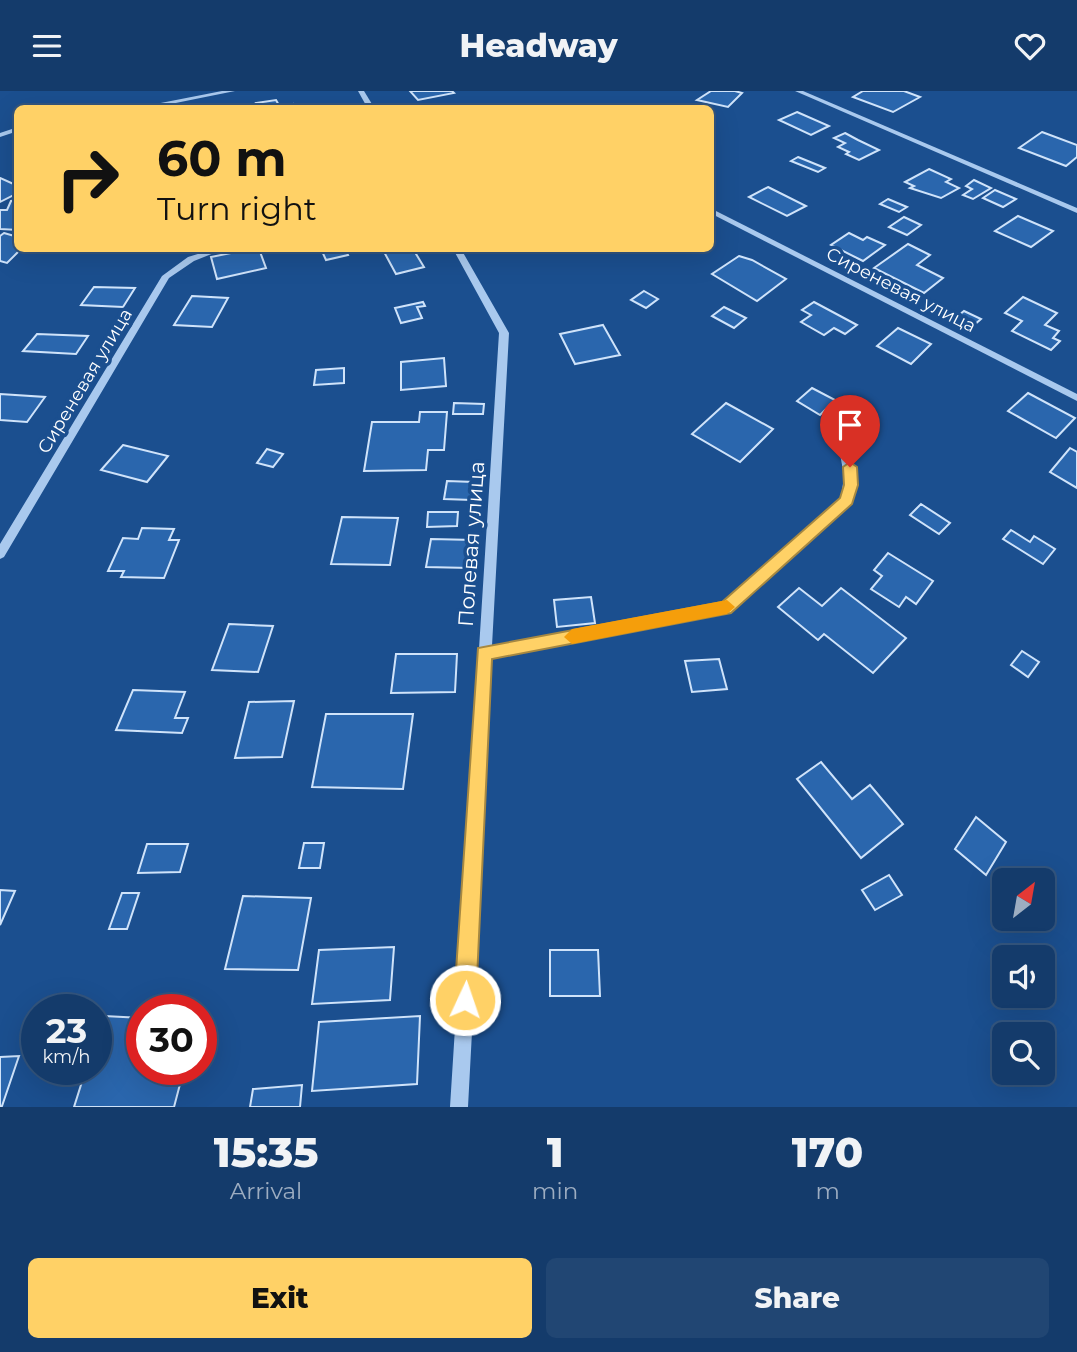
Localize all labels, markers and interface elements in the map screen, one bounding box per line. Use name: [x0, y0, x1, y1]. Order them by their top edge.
text: Headway: [459, 26, 618, 65]
icon: menu: [28, 27, 66, 65]
icon: heart: [1011, 27, 1049, 65]
text: 60 m: [157, 129, 287, 188]
icon: right: [42, 133, 133, 224]
text: Turn right: [157, 189, 317, 228]
street label: Сиреневая улица: [822, 243, 980, 337]
street label: Сиреневая улица: [33, 304, 137, 458]
pin: [820, 395, 880, 467]
icon: arrive: [831, 406, 869, 444]
street label: Полевая улица: [453, 460, 489, 628]
north arrow: [992, 868, 1055, 931]
map controls: [992, 868, 1055, 1085]
button: sound: [992, 945, 1055, 1008]
position arrow: [428, 963, 502, 1037]
speed limit sign: 30: [126, 994, 217, 1085]
text: 23: [46, 1009, 87, 1052]
button: search: [992, 1022, 1055, 1085]
text: km/h: [42, 1046, 91, 1068]
text: 15:35: [214, 1126, 318, 1178]
text: 1: [547, 1126, 564, 1178]
text: 170: [792, 1126, 863, 1178]
text: Arrival: [230, 1177, 302, 1205]
text: min: [532, 1177, 578, 1205]
text: m: [815, 1177, 840, 1205]
button: Exit: [28, 1258, 532, 1338]
button: Share: [546, 1258, 1049, 1338]

